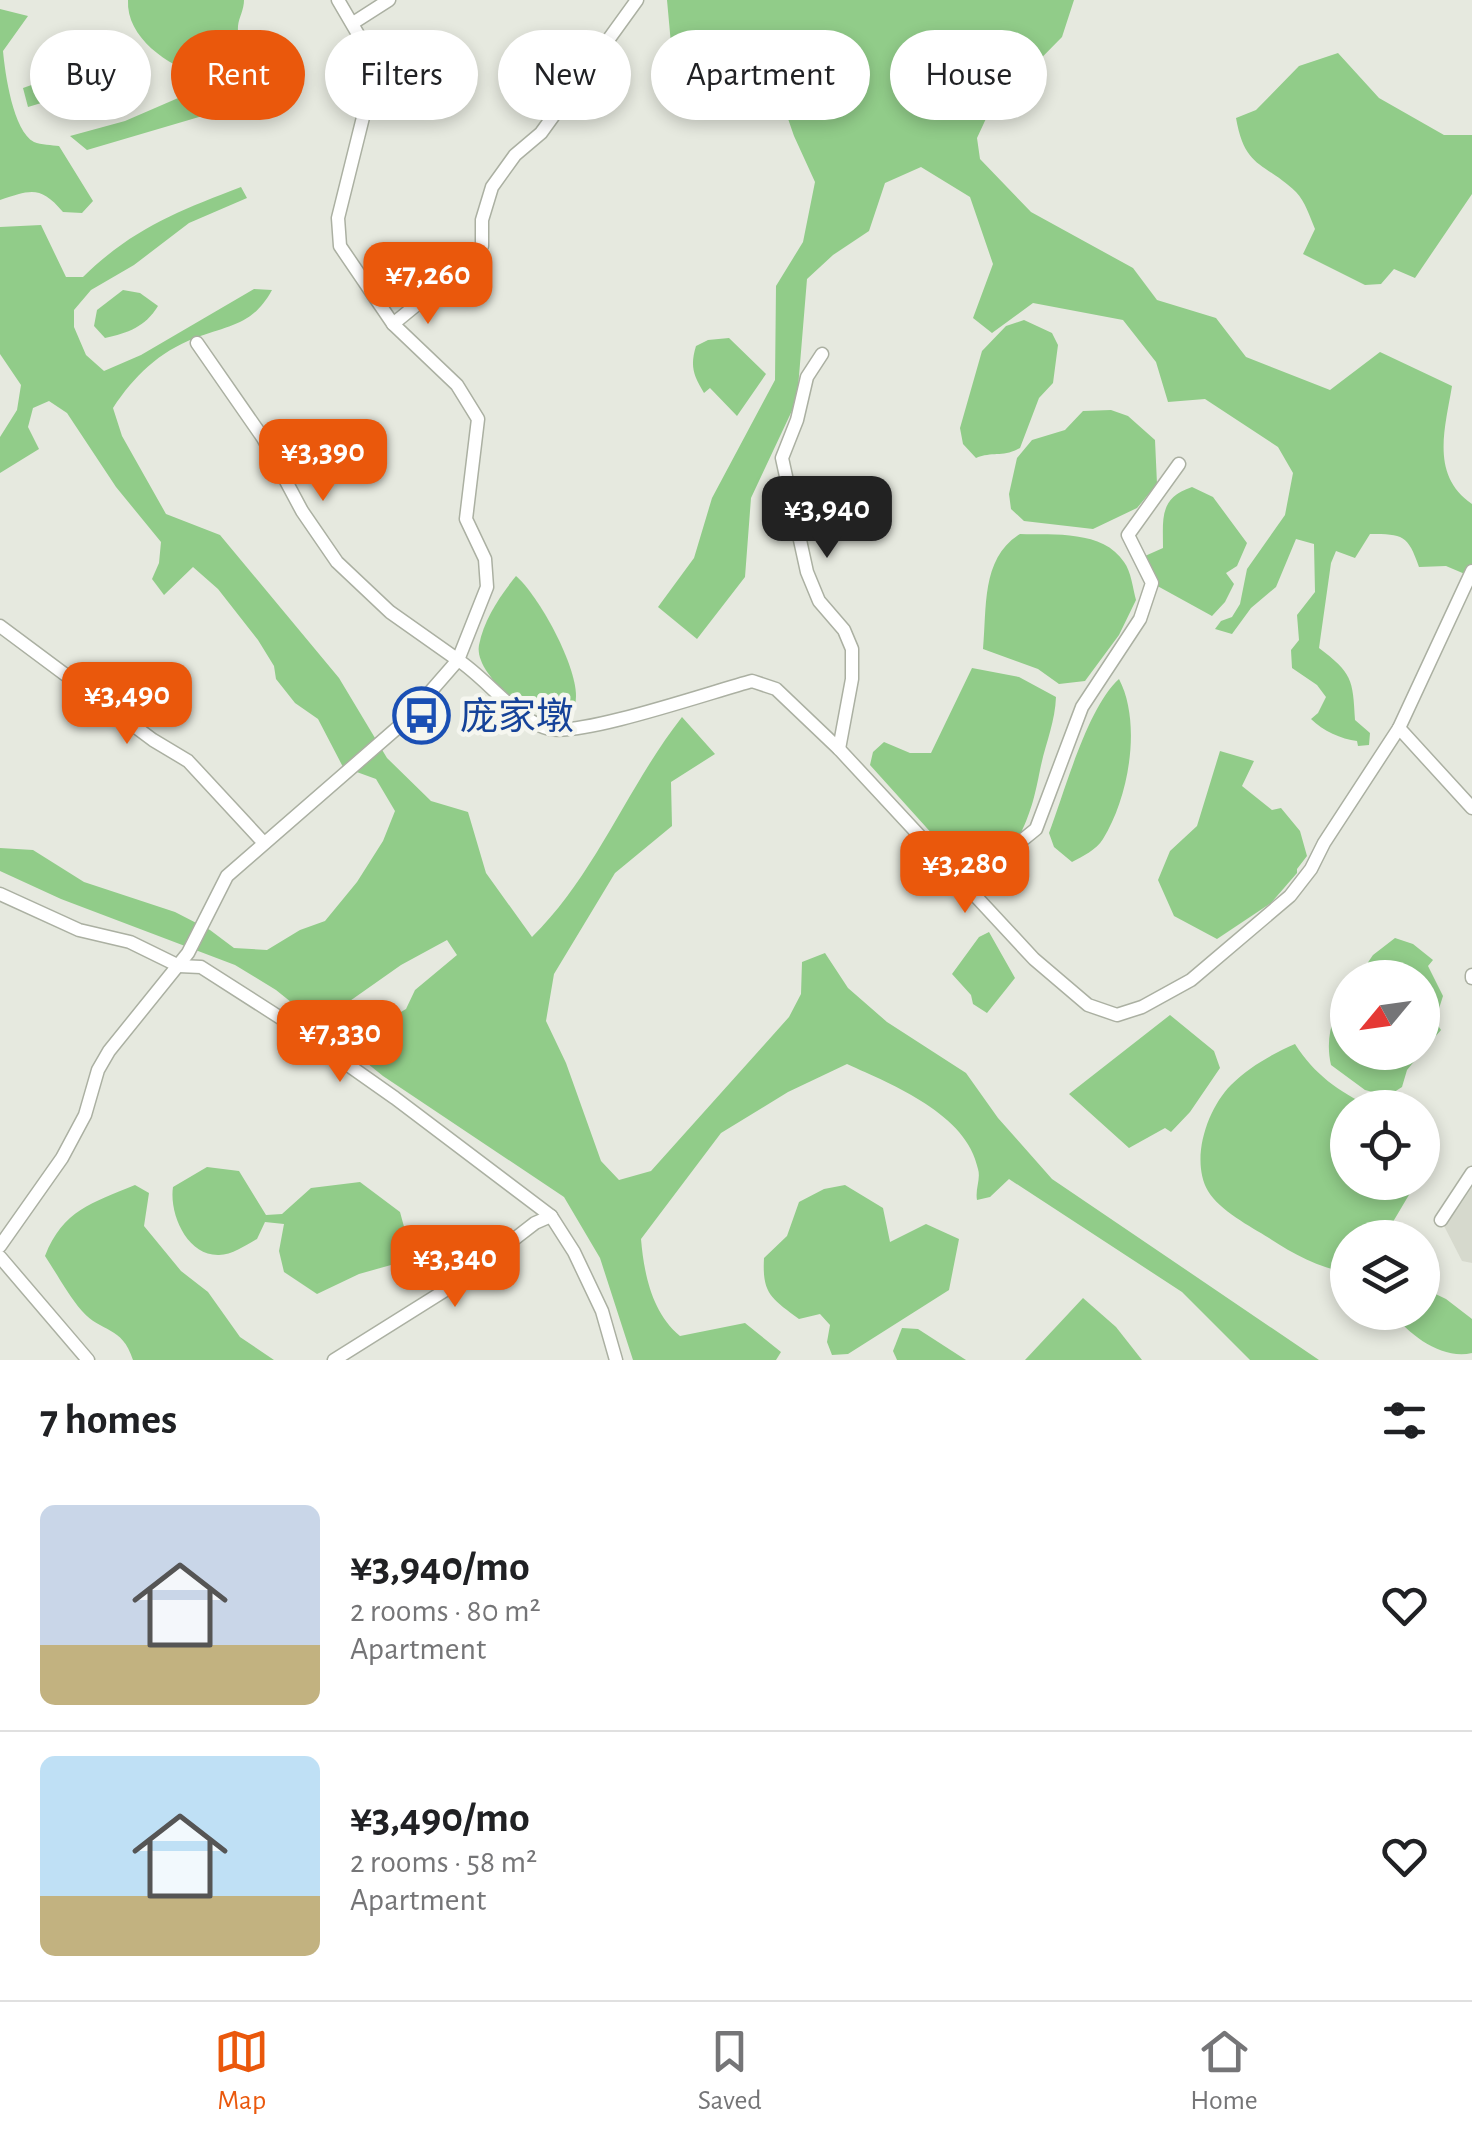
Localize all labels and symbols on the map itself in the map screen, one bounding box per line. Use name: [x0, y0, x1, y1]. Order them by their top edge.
pin: ¥7,260: [347, 242, 509, 327]
pin: ¥3,390: [242, 419, 404, 504]
pin: ¥3,940: [746, 476, 908, 561]
pin: ¥3,490: [46, 662, 208, 747]
bus stop icon: 庞家墩: [391, 686, 451, 746]
place label: 庞家墩: [460, 696, 574, 737]
pin: ¥3,280: [884, 831, 1046, 916]
north arrow: [1330, 960, 1440, 1070]
pin: ¥7,330: [259, 1000, 421, 1085]
pin: ¥3,340: [374, 1225, 536, 1310]

